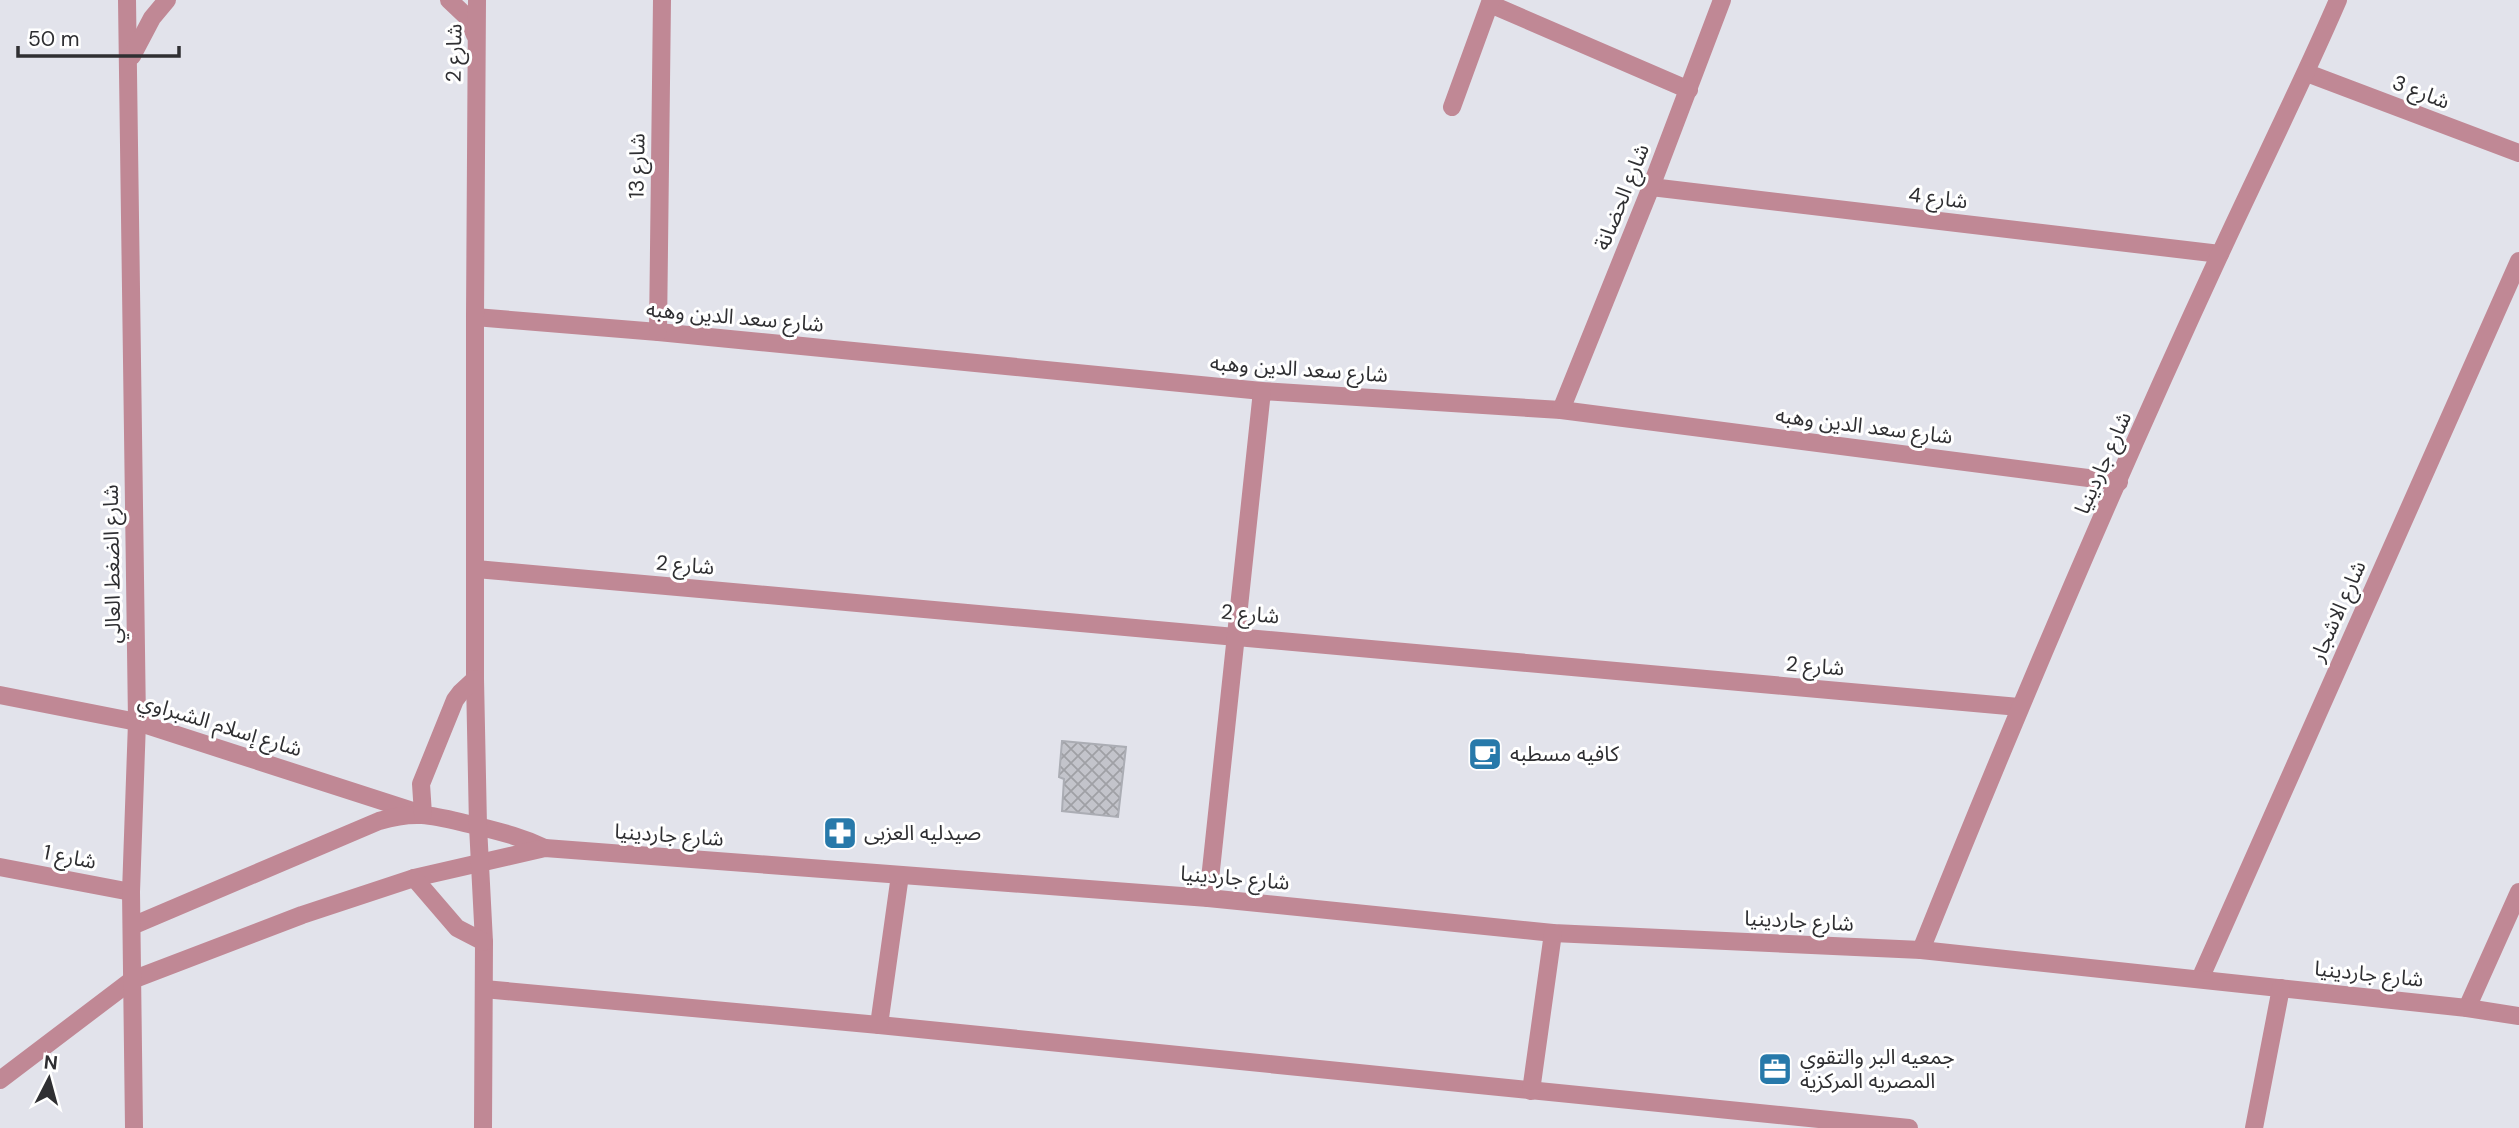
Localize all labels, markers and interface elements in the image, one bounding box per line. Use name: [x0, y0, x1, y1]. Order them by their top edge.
scale bar: [18, 14, 178, 58]
street label: شارع 2: [439, 23, 470, 83]
text: 50 m: [28, 25, 79, 53]
street label: شارع 3: [2388, 68, 2454, 117]
street label: شارع 13: [622, 133, 653, 199]
street label: شارع الحضانة: [1588, 140, 1657, 255]
street label: شارع 4: [1907, 180, 1969, 216]
street label: شارع سعد الدين وهبه: [645, 295, 825, 340]
street label: شارع سعد الدين وهبه: [1209, 349, 1389, 390]
street label: شارع سعد الدين وهبه: [1774, 401, 1954, 452]
street label: شارع جاردينيا: [2068, 407, 2139, 519]
street label: شارع الضغط العالي: [97, 484, 129, 644]
street label: شارع 2: [654, 548, 715, 582]
street label: شارع الاشجار: [2303, 556, 2374, 667]
street label: شارع 2: [1219, 597, 1280, 631]
street label: شارع 2: [1784, 649, 1845, 683]
street label: شارع إسلام الشبراوي: [134, 687, 305, 765]
cafe icon: كافيه مسطبه: [1466, 735, 1504, 773]
place label: كافيه مسطبه: [1510, 740, 1619, 768]
pharmacy icon: صيدليه العزبى: [821, 814, 859, 852]
street label: شارع جاردينيا: [613, 817, 725, 854]
place label: صيدليه العزبى: [864, 819, 981, 847]
street label: شارع 1: [41, 838, 99, 877]
street label: شارع جاردينيا: [1179, 859, 1291, 898]
street label: شارع جاردينيا: [1744, 904, 1854, 939]
street label: شارع جاردينيا: [2313, 954, 2425, 995]
place label: جمعيه البر والتقوي المصريه المركزيه: [1800, 1043, 1955, 1095]
north arrow: [14, 1044, 84, 1114]
text: N: [43, 1049, 59, 1076]
office icon: جمعيه البر والتقوي المصريه المركزيه: [1756, 1050, 1794, 1088]

